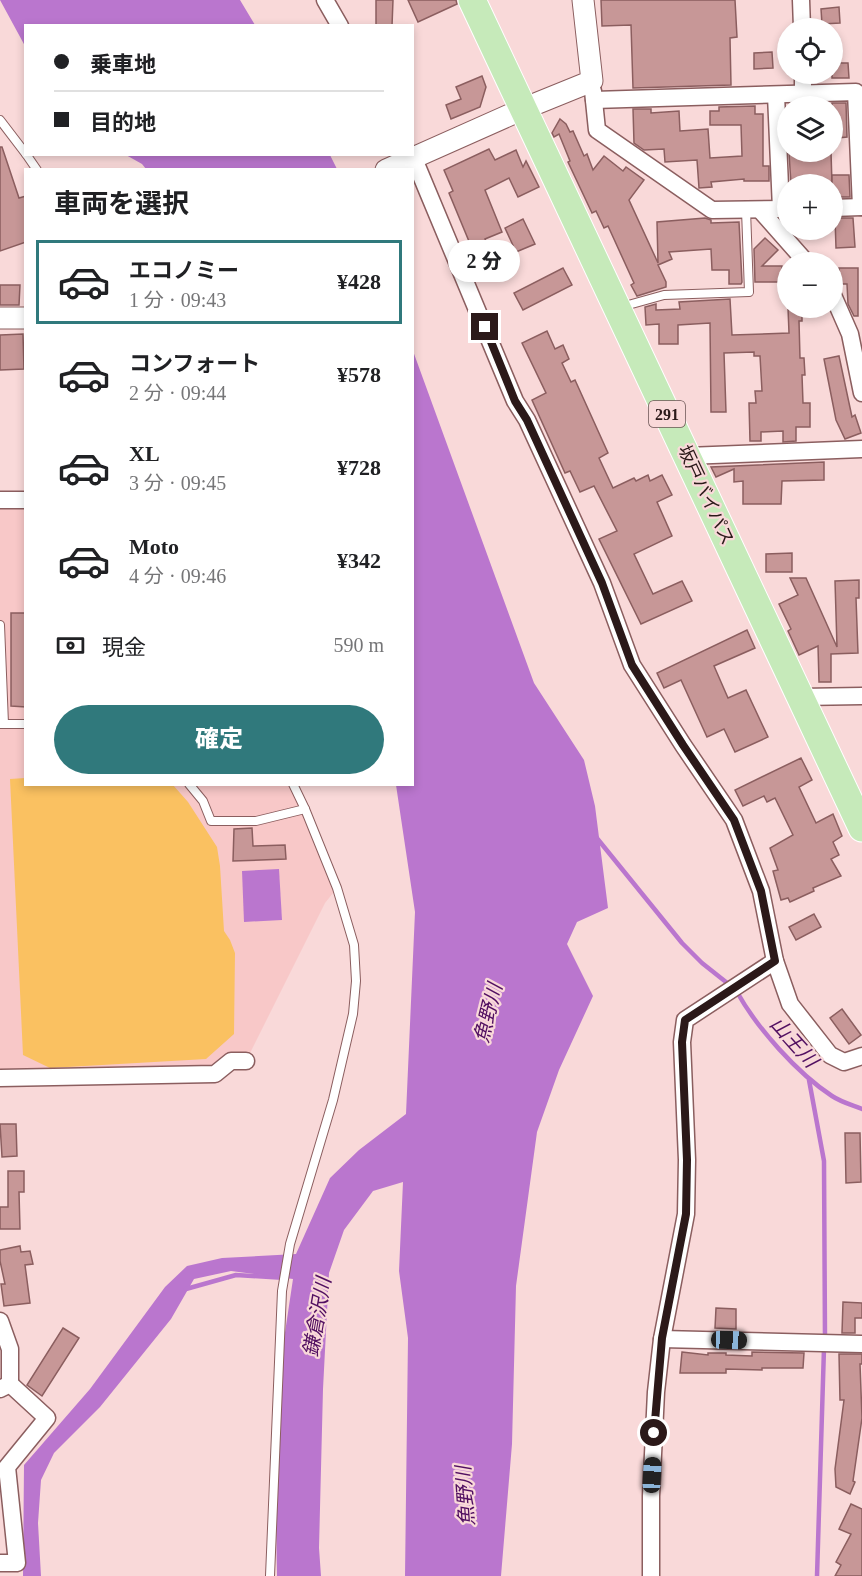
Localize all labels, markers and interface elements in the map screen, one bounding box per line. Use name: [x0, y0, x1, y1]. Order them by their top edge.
map controls: [777, 18, 843, 318]
button: locate: [777, 18, 843, 84]
text: 乗車地: [90, 52, 156, 77]
button: layers: [777, 96, 843, 162]
text: 目的地: [90, 110, 156, 135]
button: +: [777, 174, 843, 240]
text: 車両を選択: [54, 189, 189, 219]
callout: 2 分: [449, 240, 521, 282]
text: 2 分: [467, 250, 502, 272]
button: −: [777, 252, 843, 318]
icon: car: [57, 255, 111, 309]
text: エコノミー: [129, 258, 239, 283]
text: ¥428: [337, 269, 381, 294]
text: 1 分 · 09:43: [129, 289, 226, 311]
route end: [471, 313, 498, 340]
icon: car: [57, 348, 111, 402]
text: コンフォート: [129, 351, 260, 376]
text: ¥578: [337, 362, 381, 387]
text: 2 分 · 09:44: [129, 382, 226, 404]
road number: 291: [649, 401, 685, 427]
icon: car: [57, 441, 111, 495]
text: XL: [129, 441, 160, 466]
street label: 坂戸バイパス: [674, 442, 738, 548]
text: ¥728: [337, 455, 381, 480]
text: 3 分 · 09:45: [129, 472, 226, 494]
icon: car: [57, 534, 111, 588]
text: Moto: [129, 534, 179, 559]
text: ¥342: [337, 548, 381, 573]
text: 4 分 · 09:46: [129, 565, 226, 587]
icon: cash: [54, 629, 87, 662]
text: 590 m: [333, 634, 384, 656]
text: 現金: [102, 635, 146, 660]
button: 確定: [54, 705, 384, 774]
water label: 魚野川: [470, 979, 506, 1045]
water label: 山王川: [766, 1012, 824, 1073]
water label: 鎌倉沢川: [299, 1274, 335, 1358]
car: [711, 1330, 747, 1350]
route start: [640, 1419, 667, 1446]
car: [642, 1457, 662, 1493]
water label: 魚野川: [452, 1463, 478, 1527]

